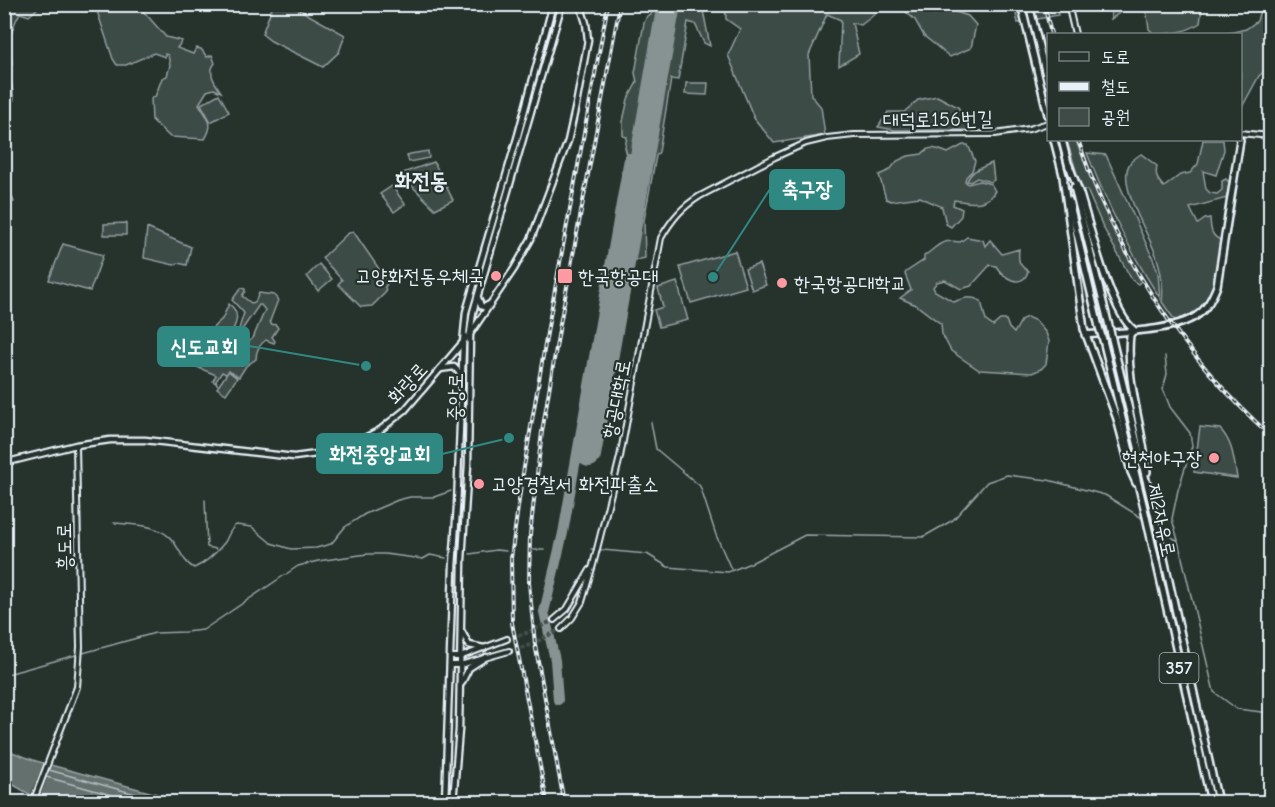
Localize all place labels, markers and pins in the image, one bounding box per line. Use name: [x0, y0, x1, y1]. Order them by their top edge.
callout: 축구장: [770, 170, 844, 209]
place label: 고양화전동우체국: [355, 265, 484, 288]
place label: 한국항공대: [578, 265, 658, 288]
marker: 한국항공대: [556, 267, 574, 285]
marker: 고양화전동우체국: [489, 269, 503, 283]
place label: 한국항공대학교: [794, 272, 907, 295]
marker: 한국항공대학교: [775, 276, 789, 290]
callout: 신도교회: [158, 327, 249, 366]
callout: 화전중앙교회: [317, 434, 442, 473]
place label: 현천야구장: [1122, 447, 1202, 470]
marker: 현천야구장: [1207, 451, 1221, 465]
place label: 고양경찰서 화전파출소: [491, 473, 659, 496]
marker: 고양경찰서 화전파출소: [472, 477, 486, 491]

